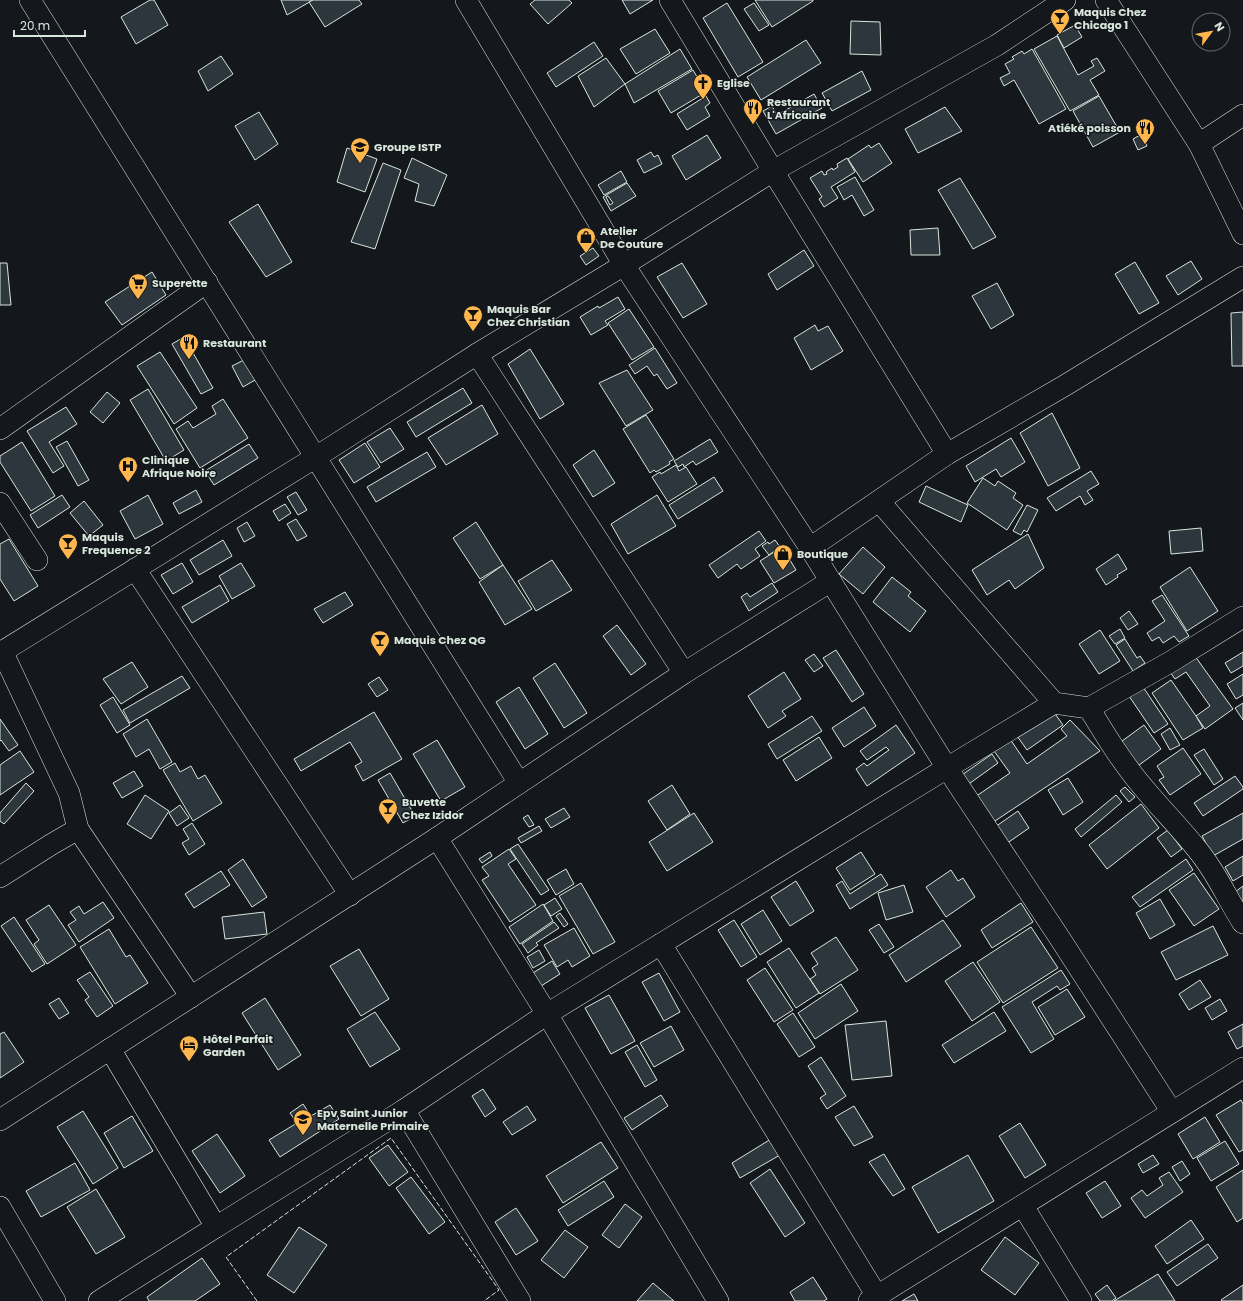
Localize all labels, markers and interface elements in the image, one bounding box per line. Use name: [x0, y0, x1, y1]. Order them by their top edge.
place label: Maquis Chez Chicago 1: [1074, 4, 1147, 33]
bar icon: Maquis Chez Chicago 1: [1049, 7, 1071, 35]
scale bar: [14, 12, 85, 38]
north arrow: [1191, 12, 1231, 52]
text: 20 m: [20, 17, 50, 34]
text: N: [1211, 19, 1228, 34]
church icon: Eglise: [692, 72, 714, 100]
place label: Eglise: [717, 75, 750, 91]
place label: Restaurant L'Africaine: [767, 94, 831, 123]
restaurant icon: Restaurant L'Africaine: [742, 97, 764, 125]
restaurant icon: Atiéké poisson: [1134, 117, 1156, 145]
place label: Atiéké poisson: [1048, 120, 1131, 136]
school or university icon: Groupe ISTP: [349, 136, 371, 164]
place label: Groupe ISTP: [374, 139, 442, 155]
place label: Atelier De Couture: [600, 223, 663, 252]
shop icon: Atelier De Couture: [575, 226, 597, 254]
supermarket icon: Superette: [127, 272, 149, 300]
place label: Superette: [152, 275, 208, 291]
place label: Maquis Bar Chez Christian: [487, 301, 570, 330]
bar icon: Maquis Bar Chez Christian: [462, 304, 484, 332]
restaurant icon: Restaurant: [178, 332, 200, 360]
place label: Restaurant: [203, 335, 267, 351]
place label: Clinique Afrique Noire: [142, 452, 216, 481]
hospital icon: Clinique Afrique Noire: [117, 455, 139, 483]
place label: Maquis Frequence 2: [82, 529, 151, 558]
bar icon: Maquis Frequence 2: [57, 532, 79, 560]
shop icon: Boutique: [772, 543, 794, 571]
place label: Boutique: [797, 546, 848, 562]
bar icon: Maquis Chez QG: [369, 629, 391, 657]
place label: Maquis Chez QG: [394, 632, 486, 648]
place label: Buvette Chez Izidor: [402, 794, 464, 823]
bar icon: Buvette Chez Izidor: [377, 797, 399, 825]
place label: Hôtel Parfait Garden: [203, 1031, 274, 1060]
hotel icon: Hôtel Parfait Garden: [178, 1034, 200, 1062]
place label: Epv Saint Junior Maternelle Primaire: [317, 1105, 429, 1134]
school or university icon: Epv Saint Junior Maternelle Primaire: [292, 1108, 314, 1136]

